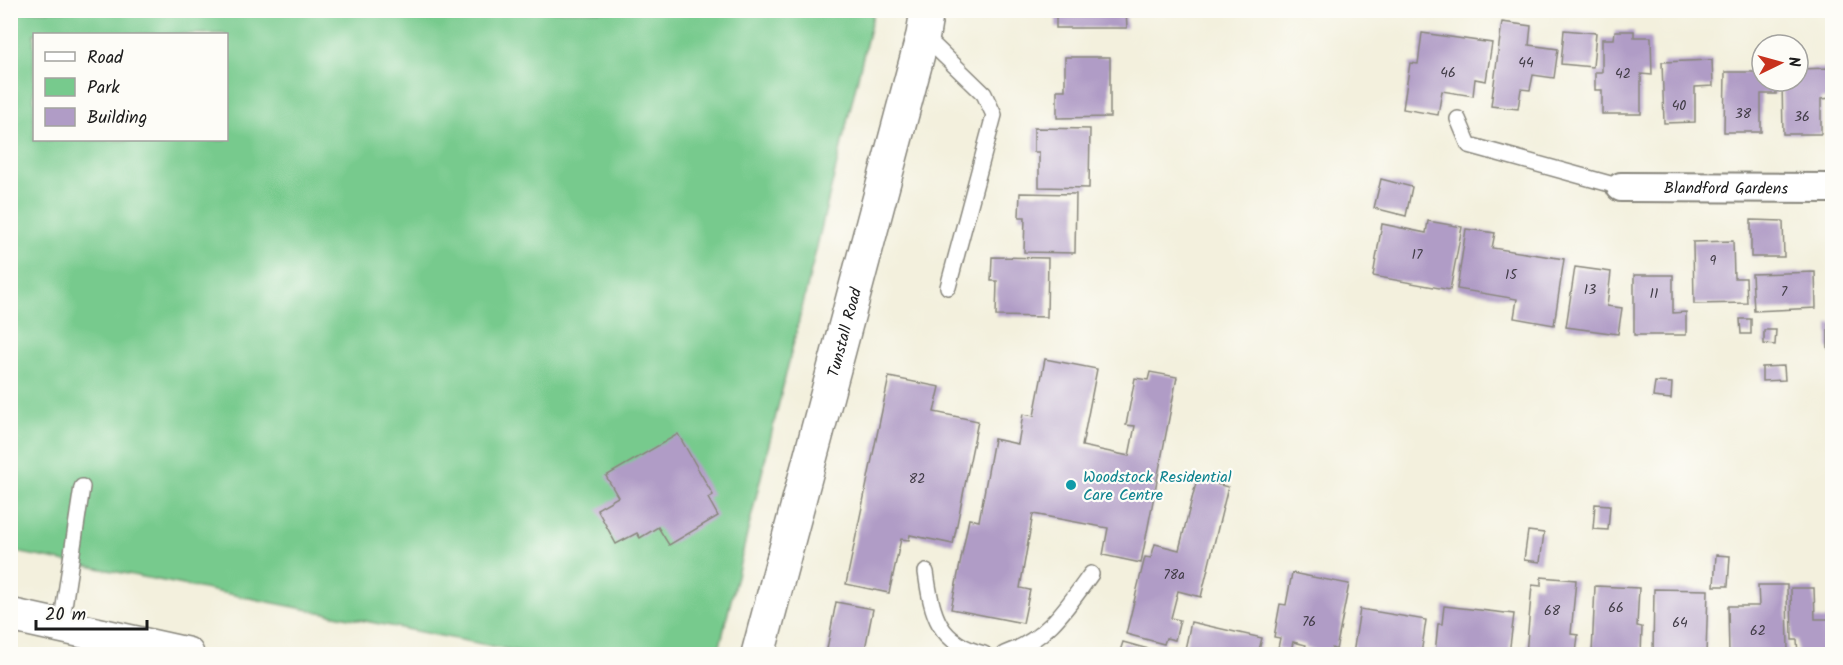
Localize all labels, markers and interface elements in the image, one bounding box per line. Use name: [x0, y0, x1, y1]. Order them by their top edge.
legend: [33, 33, 228, 141]
north arrow: [1750, 33, 1810, 93]
text: Road: [87, 44, 124, 73]
house number: 44: [1518, 52, 1534, 74]
text: N: [1781, 56, 1806, 68]
house number: 46: [1440, 62, 1456, 84]
house number: 42: [1615, 63, 1631, 85]
text: Park: [87, 74, 120, 103]
house number: 40: [1672, 95, 1686, 117]
house number: 38: [1735, 103, 1752, 125]
text: Building: [87, 104, 147, 133]
house number: 36: [1794, 106, 1810, 128]
street label: Blandford Gardens: [1664, 176, 1788, 202]
house number: 17: [1412, 244, 1423, 266]
house number: 9: [1710, 250, 1717, 272]
house number: 15: [1505, 264, 1518, 286]
house number: 13: [1584, 279, 1596, 301]
house number: 7: [1781, 281, 1788, 303]
house number: 11: [1650, 283, 1658, 305]
street label: Tunstall Road: [821, 284, 869, 380]
place label: Woodstock Residential Care Centre: [1083, 465, 1232, 508]
house number: 82: [909, 468, 925, 490]
marker: Woodstock Residential Care Centre: [1064, 478, 1078, 492]
house number: 78a: [1163, 564, 1185, 586]
scale bar: [36, 593, 147, 631]
house number: 66: [1608, 597, 1624, 619]
house number: 68: [1544, 600, 1561, 622]
text: 20 m: [45, 601, 86, 630]
house number: 76: [1302, 611, 1316, 633]
house number: 64: [1672, 612, 1688, 634]
house number: 62: [1750, 620, 1766, 642]

